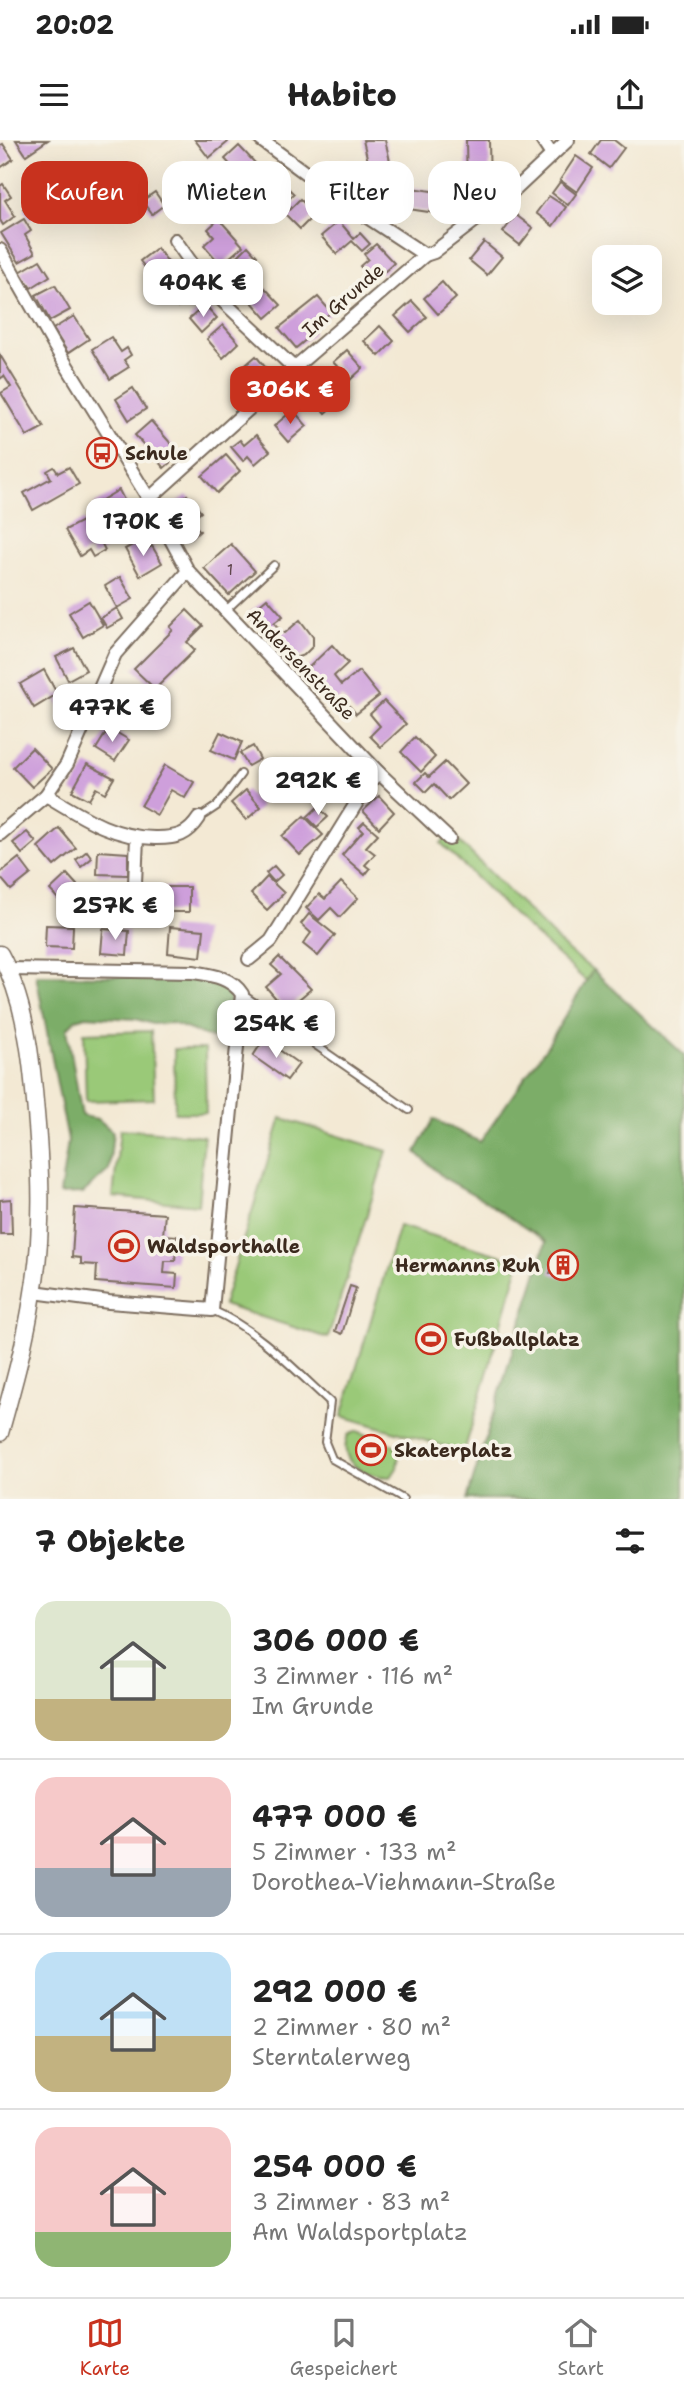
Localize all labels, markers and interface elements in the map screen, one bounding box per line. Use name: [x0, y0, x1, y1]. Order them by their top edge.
text: 20:02: [35, 7, 114, 42]
text: Habito: [287, 73, 397, 116]
icon: menu: [35, 76, 73, 114]
icon: share: [611, 76, 649, 114]
chip: Kaufen: [21, 161, 148, 224]
chip: Mieten: [162, 161, 291, 224]
chip: Filter: [305, 161, 414, 224]
chip: Neu: [428, 161, 521, 224]
map controls: [592, 245, 662, 315]
button: layers: [592, 245, 662, 315]
street label: Im Grunde: [297, 258, 389, 342]
pin: 404K €: [146, 260, 260, 319]
text: 404K €: [159, 267, 247, 297]
pin: 306K €: [233, 366, 347, 426]
text: 306K €: [246, 374, 334, 404]
bus stop icon: Schule: [85, 436, 119, 470]
place label: Schule: [125, 441, 188, 466]
pin: 170K €: [86, 498, 200, 558]
text: 170K €: [102, 506, 184, 536]
house number: 1: [227, 559, 233, 580]
street label: Andersenstraße: [241, 603, 361, 725]
pin: 477K €: [55, 684, 169, 744]
text: 477K €: [69, 692, 155, 722]
pin: 292K €: [261, 758, 375, 817]
text: 292K €: [275, 765, 361, 795]
pin: 257K €: [58, 882, 172, 942]
text: 257K €: [72, 890, 158, 920]
pin: 254K €: [219, 1000, 333, 1060]
text: 254K €: [233, 1008, 319, 1038]
sports icon: Waldsporthalle: [107, 1229, 141, 1263]
place label: Waldsporthalle: [147, 1234, 300, 1259]
building icon: Hermanns Ruh: [546, 1248, 580, 1282]
place label: Hermanns Ruh: [395, 1253, 540, 1278]
sports icon: Fußballplatz: [414, 1322, 448, 1356]
place label: Fußballplatz: [454, 1327, 580, 1352]
sports icon: Skaterplatz: [354, 1433, 388, 1467]
place label: Skaterplatz: [394, 1438, 512, 1463]
text: 7 Objekte: [35, 1521, 185, 1562]
icon: filters: [611, 1522, 649, 1560]
text: 306 000 €: [252, 1620, 419, 1661]
icon: home: [91, 1629, 175, 1713]
text: 3 Zimmer · 116 m²: [252, 1661, 453, 1691]
text: Im Grunde: [252, 1691, 374, 1721]
text: 477 000 €: [252, 1796, 417, 1837]
icon: home: [91, 1805, 175, 1889]
text: 5 Zimmer · 133 m²: [252, 1837, 457, 1867]
text: Dorothea-Viehmann-Straße: [252, 1867, 556, 1897]
text: 292 000 €: [252, 1971, 418, 2012]
icon: home: [91, 1980, 175, 2064]
text: 2 Zimmer · 80 m²: [252, 2012, 451, 2042]
text: Sterntalerweg: [252, 2042, 411, 2072]
text: 254 000 €: [252, 2146, 417, 2187]
icon: home: [91, 2155, 175, 2239]
text: 3 Zimmer · 83 m²: [252, 2187, 450, 2217]
text: Am Waldsportplatz: [252, 2217, 468, 2247]
tab: Karte: [80, 2314, 130, 2381]
tab: Gespeichert: [290, 2314, 398, 2381]
tab: Start: [558, 2314, 604, 2381]

